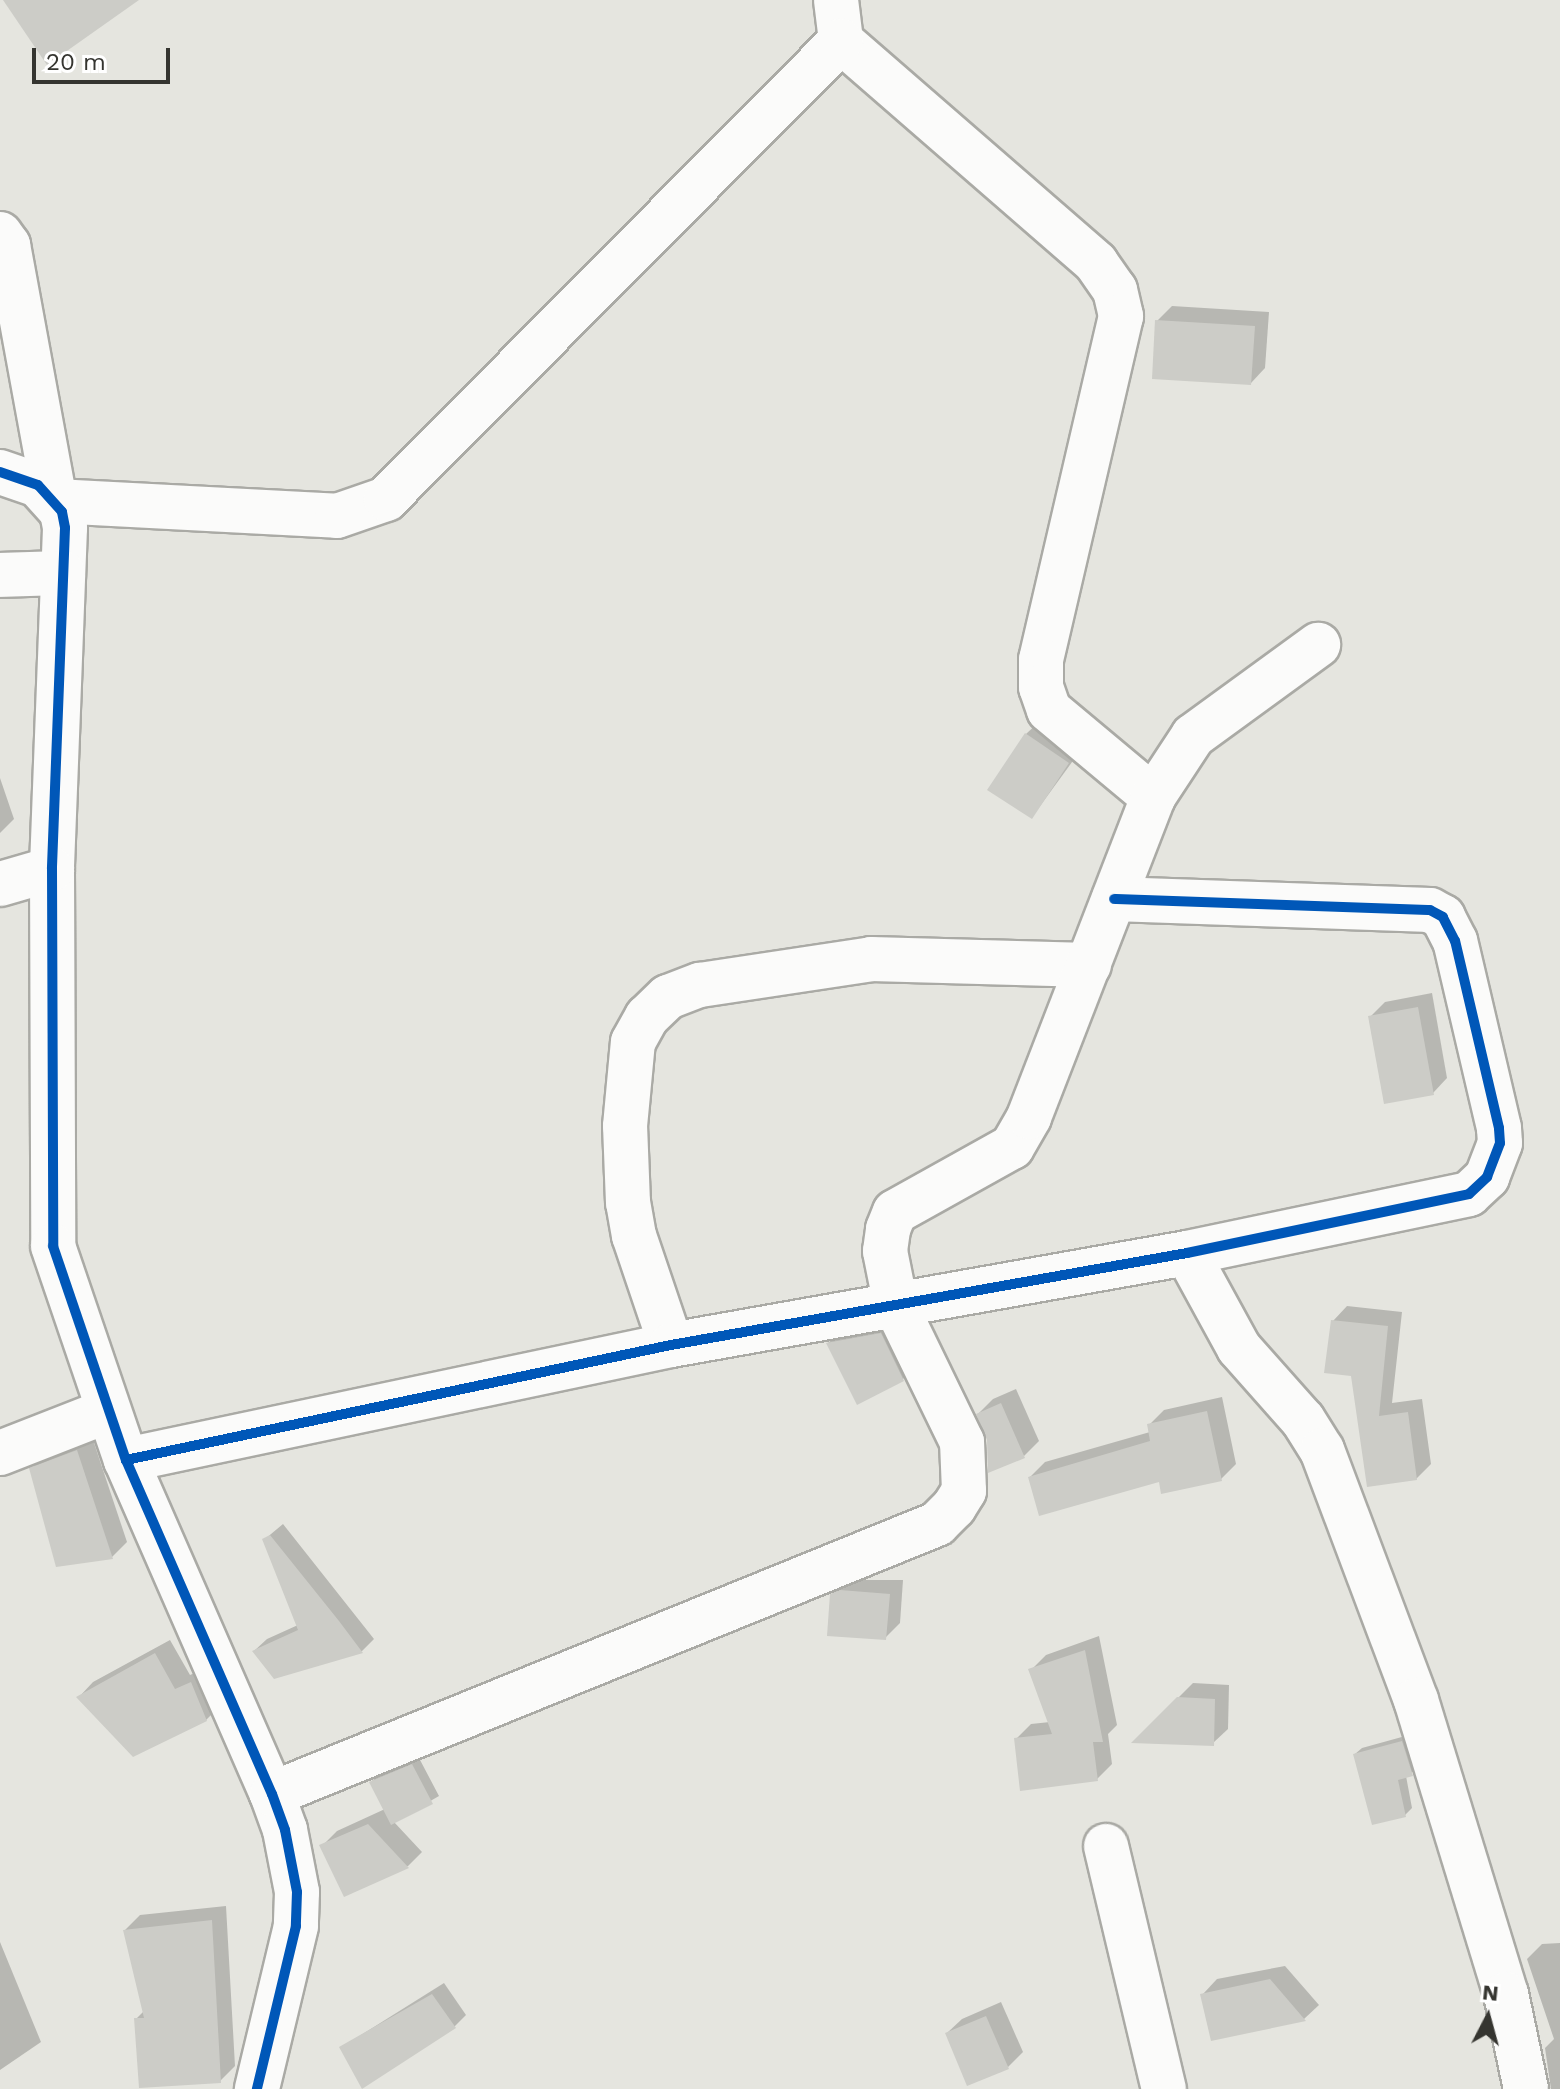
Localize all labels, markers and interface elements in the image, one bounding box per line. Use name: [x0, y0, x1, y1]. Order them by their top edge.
scale bar: [36, 32, 174, 82]
text: 20 m: [46, 48, 106, 76]
north arrow: [1448, 1977, 1528, 2057]
text: N: [1481, 1979, 1500, 2006]

